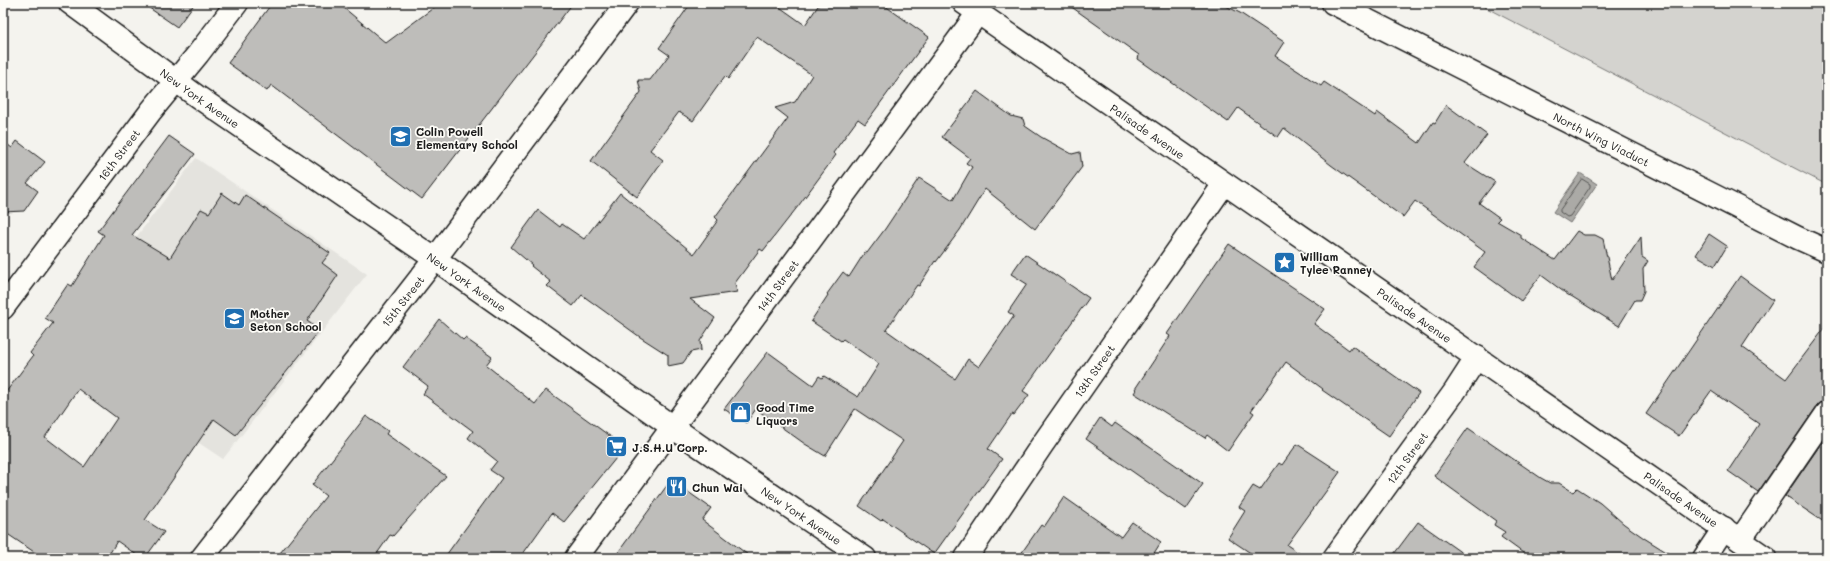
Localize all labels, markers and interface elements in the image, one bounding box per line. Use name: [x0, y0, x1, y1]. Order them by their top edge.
street label: New York Avenue: [158, 64, 243, 131]
street label: Palisade Avenue: [1108, 100, 1188, 162]
street label: North Wing Viaduct: [1551, 108, 1652, 169]
school or university icon: Colin Powell Elementary School: [387, 124, 413, 150]
place label: Colin Powell Elementary School: [416, 124, 518, 152]
street label: 16th Street: [94, 125, 143, 183]
street label: New York Avenue: [424, 248, 510, 315]
place icon: William Tylee Ranney: [1272, 249, 1298, 275]
place label: William Tylee Ranney: [1300, 249, 1372, 277]
street label: 14th Street: [753, 256, 801, 314]
street label: 15th Street: [378, 272, 427, 330]
street label: Palisade Avenue: [1374, 284, 1455, 346]
school or university icon: Mother Seton School: [222, 306, 248, 332]
place label: Mother Seton School: [250, 306, 321, 334]
street label: 13th Street: [1070, 341, 1118, 400]
shop icon: Good Time Liquors: [727, 400, 753, 426]
place label: Good Time Liquors: [756, 400, 815, 428]
street label: 12th Street: [1383, 428, 1431, 487]
supermarket icon: J.S.H.U Corp.: [604, 434, 630, 460]
place label: J.S.H.U Corp.: [632, 440, 708, 455]
street label: Palisade Avenue: [1641, 468, 1722, 530]
restaurant icon: Chun Wai: [663, 474, 689, 500]
place label: Chun Wai: [692, 480, 743, 495]
street label: New York Avenue: [758, 483, 845, 548]

